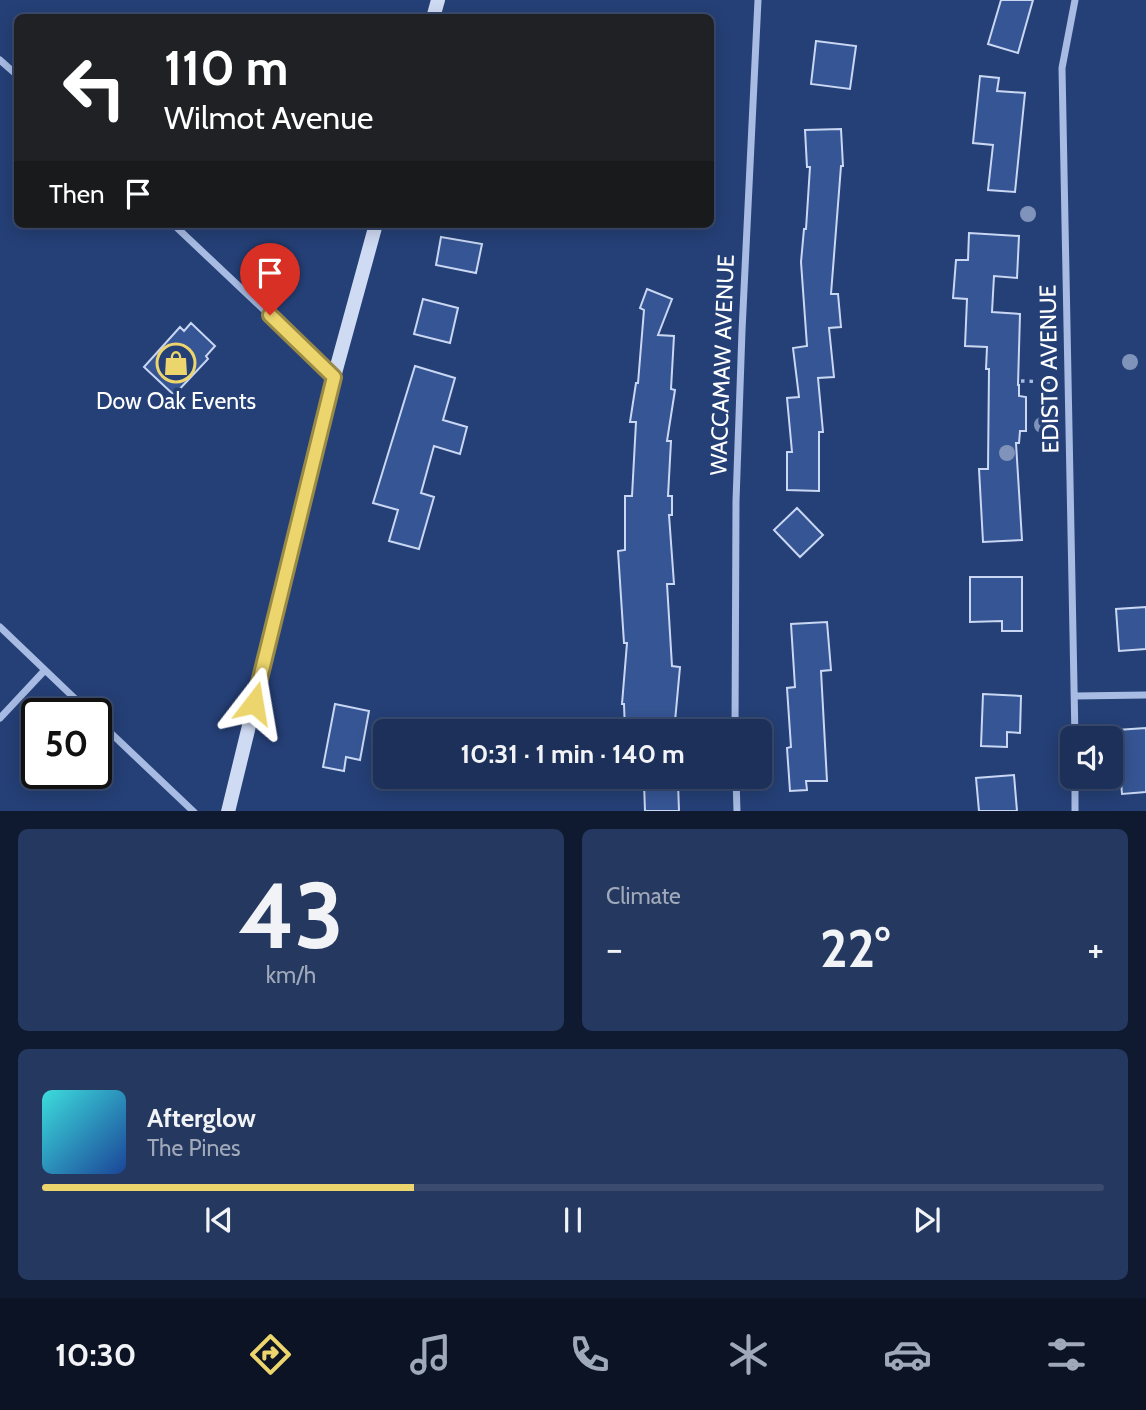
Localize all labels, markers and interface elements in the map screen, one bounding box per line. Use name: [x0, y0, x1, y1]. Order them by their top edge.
text: 110 m: [164, 38, 288, 97]
icon: left: [49, 42, 140, 133]
text: Wilmot Avenue: [164, 98, 373, 137]
icon: arrive: [119, 175, 157, 213]
text: Then: [49, 178, 105, 210]
pin: [240, 243, 300, 315]
icon: arrive: [251, 254, 289, 292]
street label: WACCAMAW AVENUE: [704, 254, 740, 476]
street label: EDISTO AVENUE: [1034, 284, 1064, 454]
shop icon: Dow Oak Events: [155, 342, 197, 384]
place label: Dow Oak Events: [96, 387, 256, 415]
position arrow: [217, 666, 291, 740]
speed limit sign: 50: [21, 698, 112, 789]
map controls: [1060, 726, 1123, 789]
button: sound: [1060, 726, 1123, 789]
text: 10:31 · 1 min · 140 m: [461, 738, 684, 770]
text: 43: [238, 860, 344, 971]
text: Climate: [606, 882, 681, 910]
text: 22°: [820, 917, 890, 980]
text: −: [606, 925, 623, 972]
text: +: [1087, 925, 1104, 972]
text: km/h: [266, 961, 316, 989]
text: Afterglow: [147, 1102, 256, 1134]
text: The Pines: [147, 1134, 241, 1162]
icon: previous: [200, 1201, 238, 1239]
icon: pause: [554, 1201, 592, 1239]
icon: next: [908, 1201, 946, 1239]
icon: directions: [246, 1330, 295, 1379]
icon: music: [406, 1330, 455, 1379]
icon: phone: [565, 1330, 614, 1379]
icon: climate: [724, 1330, 773, 1379]
icon: car: [883, 1330, 932, 1379]
icon: filters: [1042, 1330, 1091, 1379]
text: 10:30: [55, 1335, 136, 1374]

